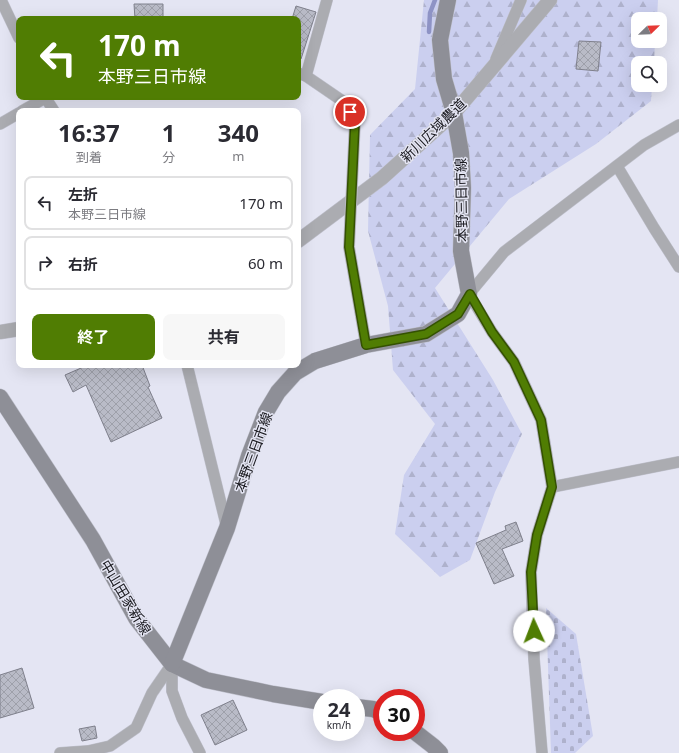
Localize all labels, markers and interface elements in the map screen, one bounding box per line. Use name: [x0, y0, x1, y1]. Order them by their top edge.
north arrow: [631, 12, 667, 48]
map controls: [631, 12, 667, 92]
text: 170 m: [98, 26, 181, 64]
icon: left: [32, 32, 84, 84]
button: search: [631, 56, 667, 92]
text: 本野三日市線: [98, 64, 206, 88]
street label: 新川広域農道: [396, 94, 470, 166]
pin: [333, 95, 367, 129]
icon: arrive: [339, 101, 361, 123]
text: 16:37: [58, 116, 120, 149]
text: 1: [162, 116, 176, 149]
text: 340: [218, 116, 259, 149]
text: m: [232, 147, 244, 165]
text: 到着: [76, 148, 102, 166]
text: 分: [162, 148, 175, 166]
street label: 本野三日市線: [451, 158, 471, 242]
text: 左折: [68, 184, 98, 204]
icon: left: [34, 192, 56, 214]
text: 170 m: [239, 193, 283, 213]
text: 本野三日市線: [68, 205, 146, 223]
icon: right: [34, 252, 56, 274]
text: 60 m: [248, 253, 283, 273]
text: 右折: [68, 254, 98, 274]
button: 終了: [32, 314, 155, 360]
button: 共有: [163, 314, 285, 360]
street label: 本野三日市線: [230, 409, 276, 495]
street label: 中山田家新線: [96, 556, 156, 638]
position arrow: [513, 610, 555, 652]
speed limit sign: 30: [373, 689, 425, 741]
text: 24: [328, 696, 350, 723]
text: km/h: [327, 718, 351, 732]

